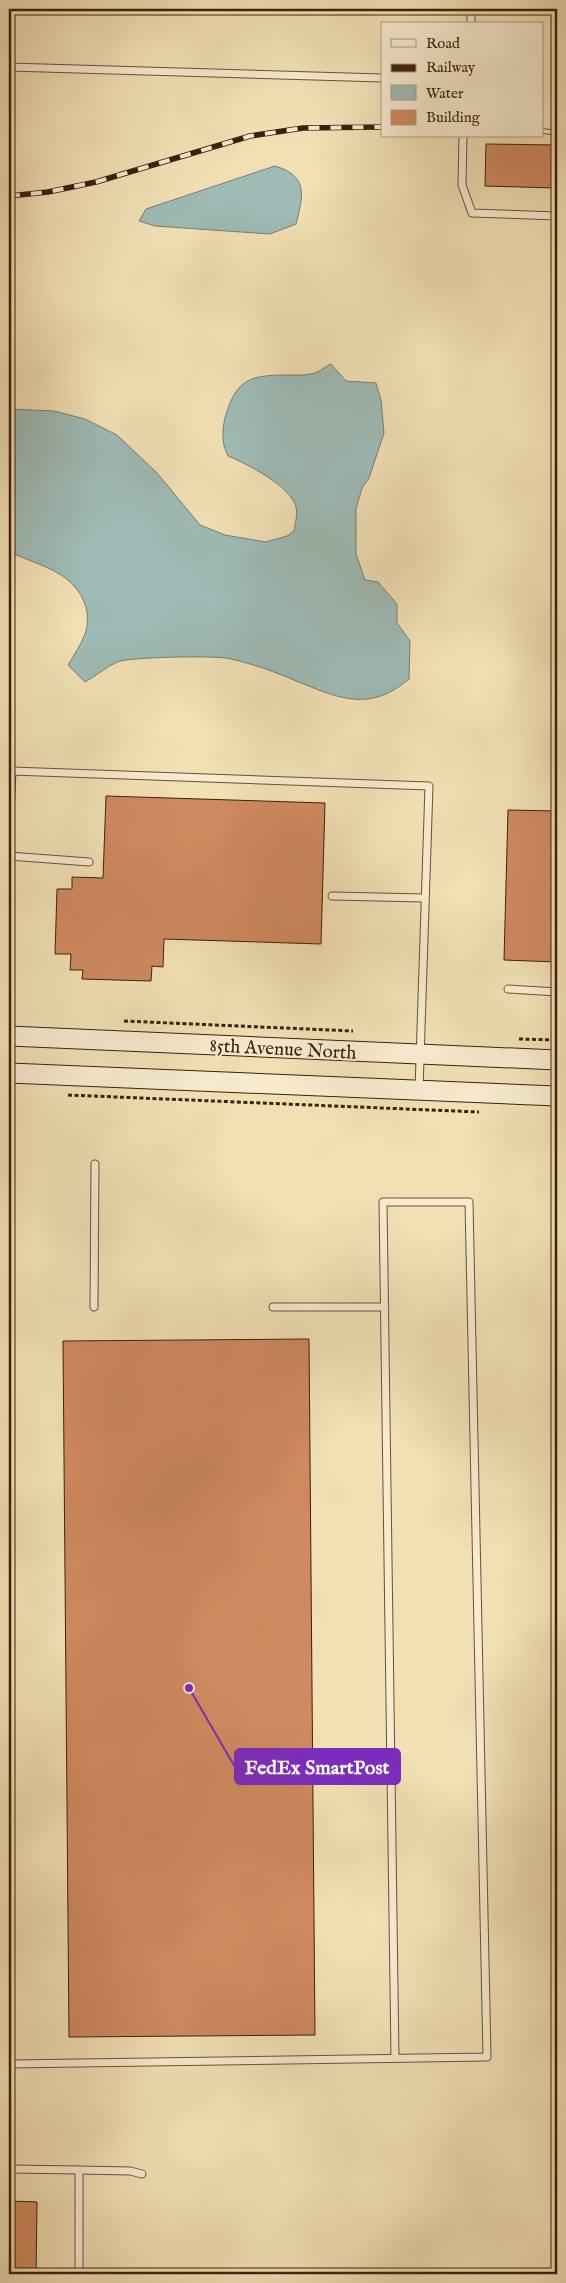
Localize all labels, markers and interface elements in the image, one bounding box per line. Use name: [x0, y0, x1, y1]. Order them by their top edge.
legend: [381, 22, 544, 138]
text: Road: [426, 34, 461, 53]
text: Railway: [426, 58, 476, 77]
text: Water: [426, 84, 464, 103]
text: Building: [426, 108, 481, 127]
street label: 85th Avenue North: [209, 1034, 357, 1066]
callout: FedEx SmartPost: [235, 1749, 400, 1784]
text: FedEx SmartPost: [245, 1756, 390, 1781]

